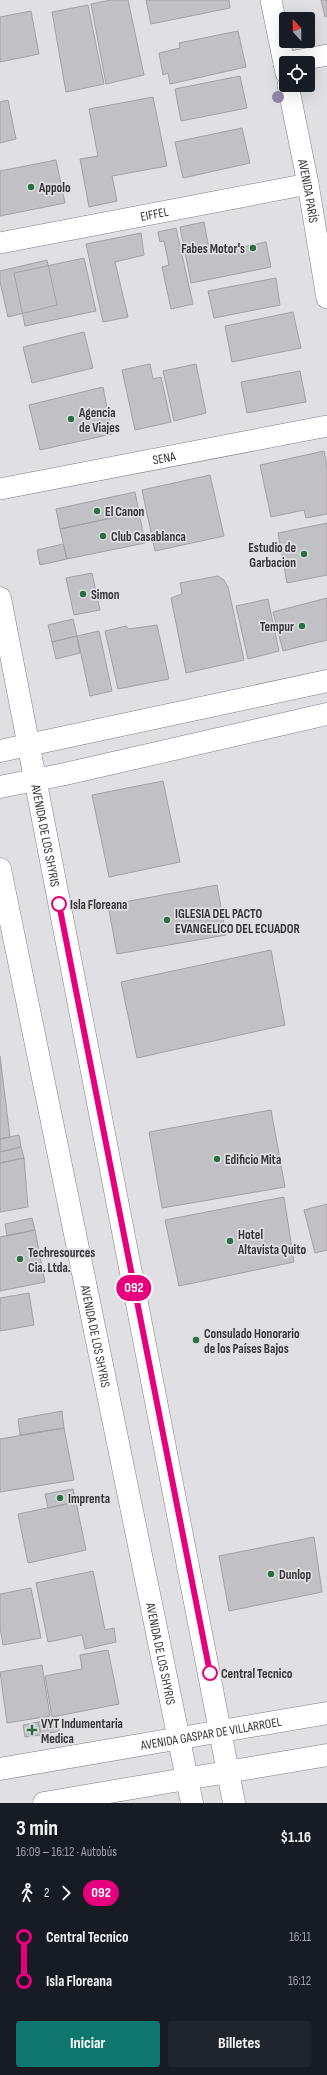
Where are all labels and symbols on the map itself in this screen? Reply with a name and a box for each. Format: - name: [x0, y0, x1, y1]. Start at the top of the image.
- north arrow: [279, 12, 315, 48]
- street label: AVENIDA PARÍS: [294, 157, 321, 225]
- place label: Appolo: [38, 180, 71, 196]
- marker: Appolo: [26, 182, 36, 192]
- street label: EIFFEL: [139, 204, 170, 225]
- place label: Fabes Motor's: [181, 241, 245, 257]
- marker: Fabes Motor's: [248, 243, 258, 253]
- place label: Agencia de Viajes: [78, 405, 120, 436]
- marker: Agencia de Viajes: [66, 414, 76, 424]
- street label: SENA: [151, 448, 177, 468]
- place label: El Canon: [105, 504, 145, 520]
- marker: El Canon: [92, 506, 102, 516]
- place label: Club Casablanca: [111, 529, 186, 545]
- marker: Club Casablanca: [98, 531, 108, 541]
- place label: Estudio de Garbacion: [248, 540, 296, 571]
- marker: Estudio de Garbacion: [299, 549, 309, 559]
- place label: Simon: [91, 587, 120, 603]
- marker: Simon: [78, 589, 88, 599]
- place label: Tempur: [260, 619, 294, 635]
- marker: Tempur: [297, 621, 307, 631]
- street label: AVENIDA DE LOS SHYRIS: [27, 782, 63, 889]
- marker: Isla Floreana: [51, 896, 67, 912]
- place label: Isla Floreana: [70, 897, 127, 913]
- place label: IGLESIA DEL PACTO EVANGELICO DEL ECUADOR: [175, 906, 301, 937]
- marker: IGLESIA DEL PACTO EVANGELICO DEL ECUADOR: [162, 915, 172, 925]
- place label: Edificio Mita: [225, 1152, 281, 1168]
- marker: Edificio Mita: [212, 1154, 222, 1164]
- place label: Hotel Altavista Quito: [237, 1227, 306, 1258]
- marker: Hotel Altavista Quito: [225, 1236, 235, 1246]
- place label: Techresources Cia. Ltda.: [28, 1245, 95, 1276]
- marker: Techresources Cia. Ltda.: [15, 1254, 25, 1264]
- line badge: 092: [111, 1275, 157, 1301]
- street label: AVENIDA DE LOS SHYRIS: [77, 1283, 113, 1389]
- place label: Consulado Honorario de los Países Bajos: [204, 1326, 300, 1357]
- marker: Consulado Honorario de los Países Bajos: [191, 1335, 201, 1345]
- place label: Imprenta: [68, 1491, 110, 1507]
- marker: Imprenta: [55, 1493, 65, 1503]
- place label: Dunlop: [279, 1567, 312, 1583]
- marker: Dunlop: [266, 1569, 276, 1579]
- street label: AVENIDA DE LOS SHYRIS: [142, 1600, 179, 1707]
- marker: Central Tecnico: [202, 1665, 218, 1681]
- place label: Central Tecnico: [221, 1666, 293, 1682]
- street label: AVENIDA GASPAR DE VILLARROEL: [139, 1714, 283, 1754]
- place label: VYT Indumentaria Medica: [41, 1716, 123, 1747]
- marker: VYT Indumentaria Medica: [26, 1724, 38, 1736]

